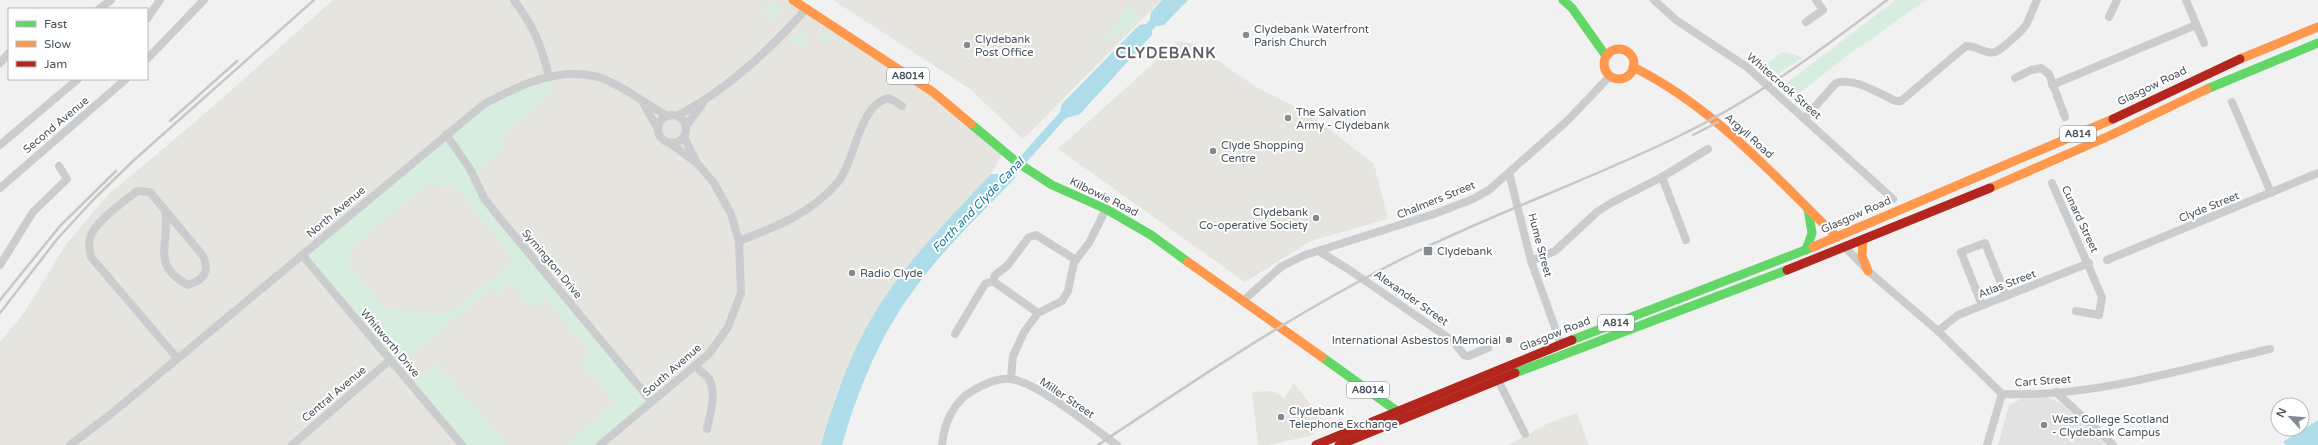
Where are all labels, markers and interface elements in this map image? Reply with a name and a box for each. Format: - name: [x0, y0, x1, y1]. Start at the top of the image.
- legend: [8, 8, 148, 80]
- text: Fast: [44, 17, 68, 31]
- place label: Clydebank Waterfront Parish Church: [1254, 23, 1369, 49]
- marker: Clydebank Waterfront Parish Church: [1241, 30, 1251, 40]
- place label: Clydebank Post Office: [975, 33, 1034, 59]
- text: Slow: [44, 37, 71, 51]
- marker: Clydebank Post Office: [962, 40, 972, 50]
- district label: CLYDEBANK: [1116, 44, 1216, 62]
- street label: Whitecrook Street: [1744, 50, 1824, 122]
- text: Jam: [44, 57, 67, 71]
- street label: Glasgow Road: [2115, 64, 2189, 108]
- road number: A8014: [887, 68, 929, 84]
- street label: Second Avenue: [21, 94, 91, 156]
- place label: The Salvation Army - Clydebank: [1296, 106, 1390, 132]
- street label: Argyll Road: [1722, 111, 1776, 161]
- marker: The Salvation Army - Clydebank: [1283, 113, 1293, 123]
- road number: A814: [2060, 126, 2096, 142]
- place label: Clyde Shopping Centre: [1221, 139, 1304, 165]
- marker: Clyde Shopping Centre: [1208, 146, 1218, 156]
- water label: Forth and Clyde Canal: [929, 153, 1028, 255]
- street label: Kilbowie Road: [1068, 175, 1140, 219]
- street label: Chalmers Street: [1395, 178, 1477, 222]
- street label: Cunard Street: [2059, 183, 2101, 255]
- street label: North Avenue: [304, 184, 368, 240]
- street label: Clyde Street: [2177, 189, 2241, 225]
- street label: Glasgow Road: [1819, 194, 1893, 236]
- place label: Clydebank Co-operative Society: [1199, 206, 1308, 232]
- street label: Hume Street: [1525, 212, 1555, 278]
- marker: Clydebank Co-operative Society: [1311, 213, 1321, 223]
- street label: Symington Drive: [519, 227, 585, 301]
- marker: Clydebank: [1422, 245, 1434, 257]
- place label: Clydebank: [1437, 245, 1492, 258]
- place label: Radio Clyde: [860, 267, 923, 280]
- street label: Atlas Street: [1976, 267, 2038, 301]
- marker: Radio Clyde: [847, 268, 857, 278]
- street label: Alexander Street: [1371, 268, 1451, 328]
- street label: Whitworth Drive: [358, 306, 422, 380]
- street label: Glasgow Road: [1518, 314, 1592, 354]
- road number: A814: [1598, 315, 1634, 331]
- place label: International Asbestos Memorial: [1332, 334, 1501, 347]
- marker: International Asbestos Memorial: [1504, 335, 1514, 345]
- street label: South Avenue: [640, 341, 704, 399]
- street label: Central Avenue: [299, 363, 369, 425]
- street label: Cart Street: [2014, 373, 2072, 389]
- street label: Miller Street: [1037, 375, 1097, 421]
- road number: A8014: [1347, 382, 1389, 398]
- north arrow: [2270, 397, 2310, 437]
- place label: Clydebank Telephone Exchange: [1289, 405, 1398, 431]
- text: N: [2274, 406, 2289, 420]
- marker: Clydebank Telephone Exchange: [1276, 412, 1286, 422]
- place label: West College Scotland - Clydebank Campus: [2052, 413, 2169, 439]
- marker: West College Scotland - Clydebank Campus: [2039, 420, 2049, 430]

